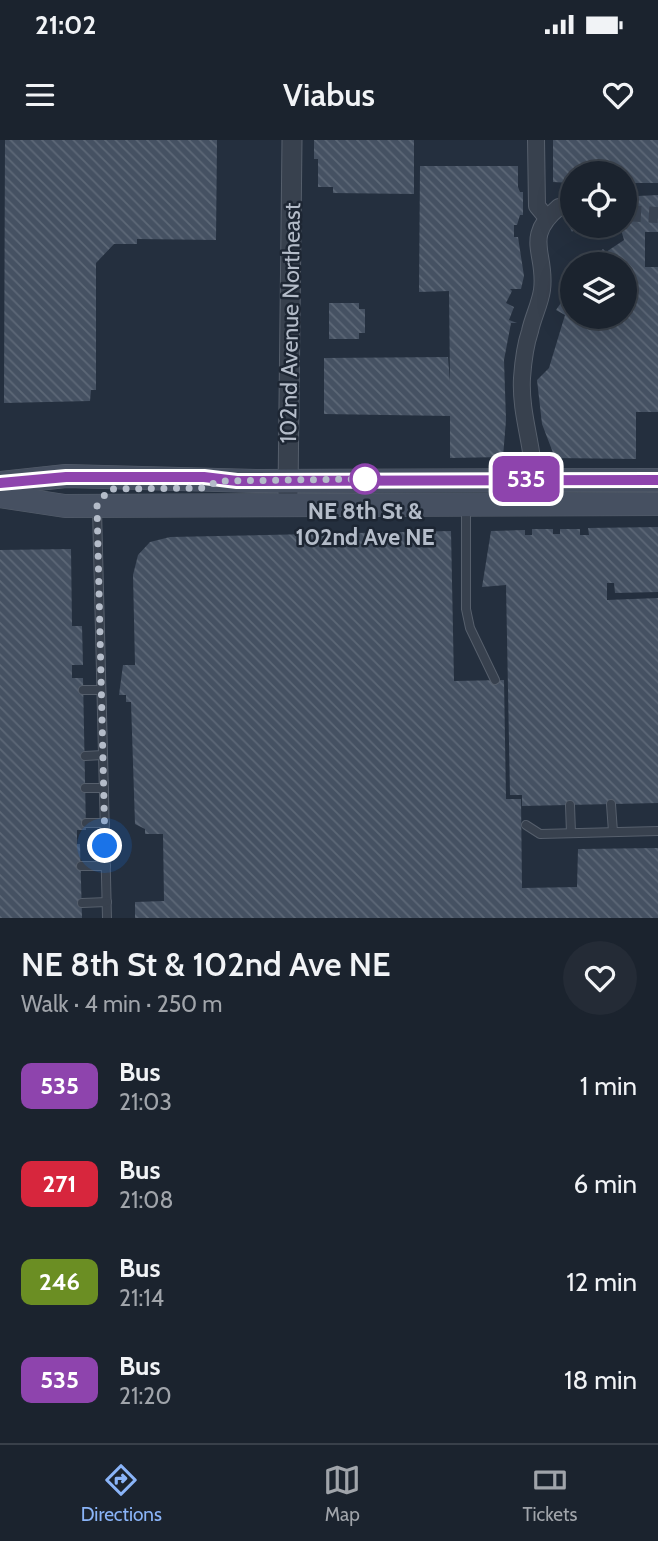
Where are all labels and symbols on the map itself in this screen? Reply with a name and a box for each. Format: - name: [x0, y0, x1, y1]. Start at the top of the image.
- street label: 102nd Avenue Northeast: [274, 202, 306, 444]
- line badge: 535: [486, 456, 566, 502]
- marker: NE 8th St & 102nd Ave NE: [350, 464, 380, 494]
- place label: NE 8th St & 102nd Ave NE: [295, 497, 435, 551]
- your location: [87, 828, 122, 863]

